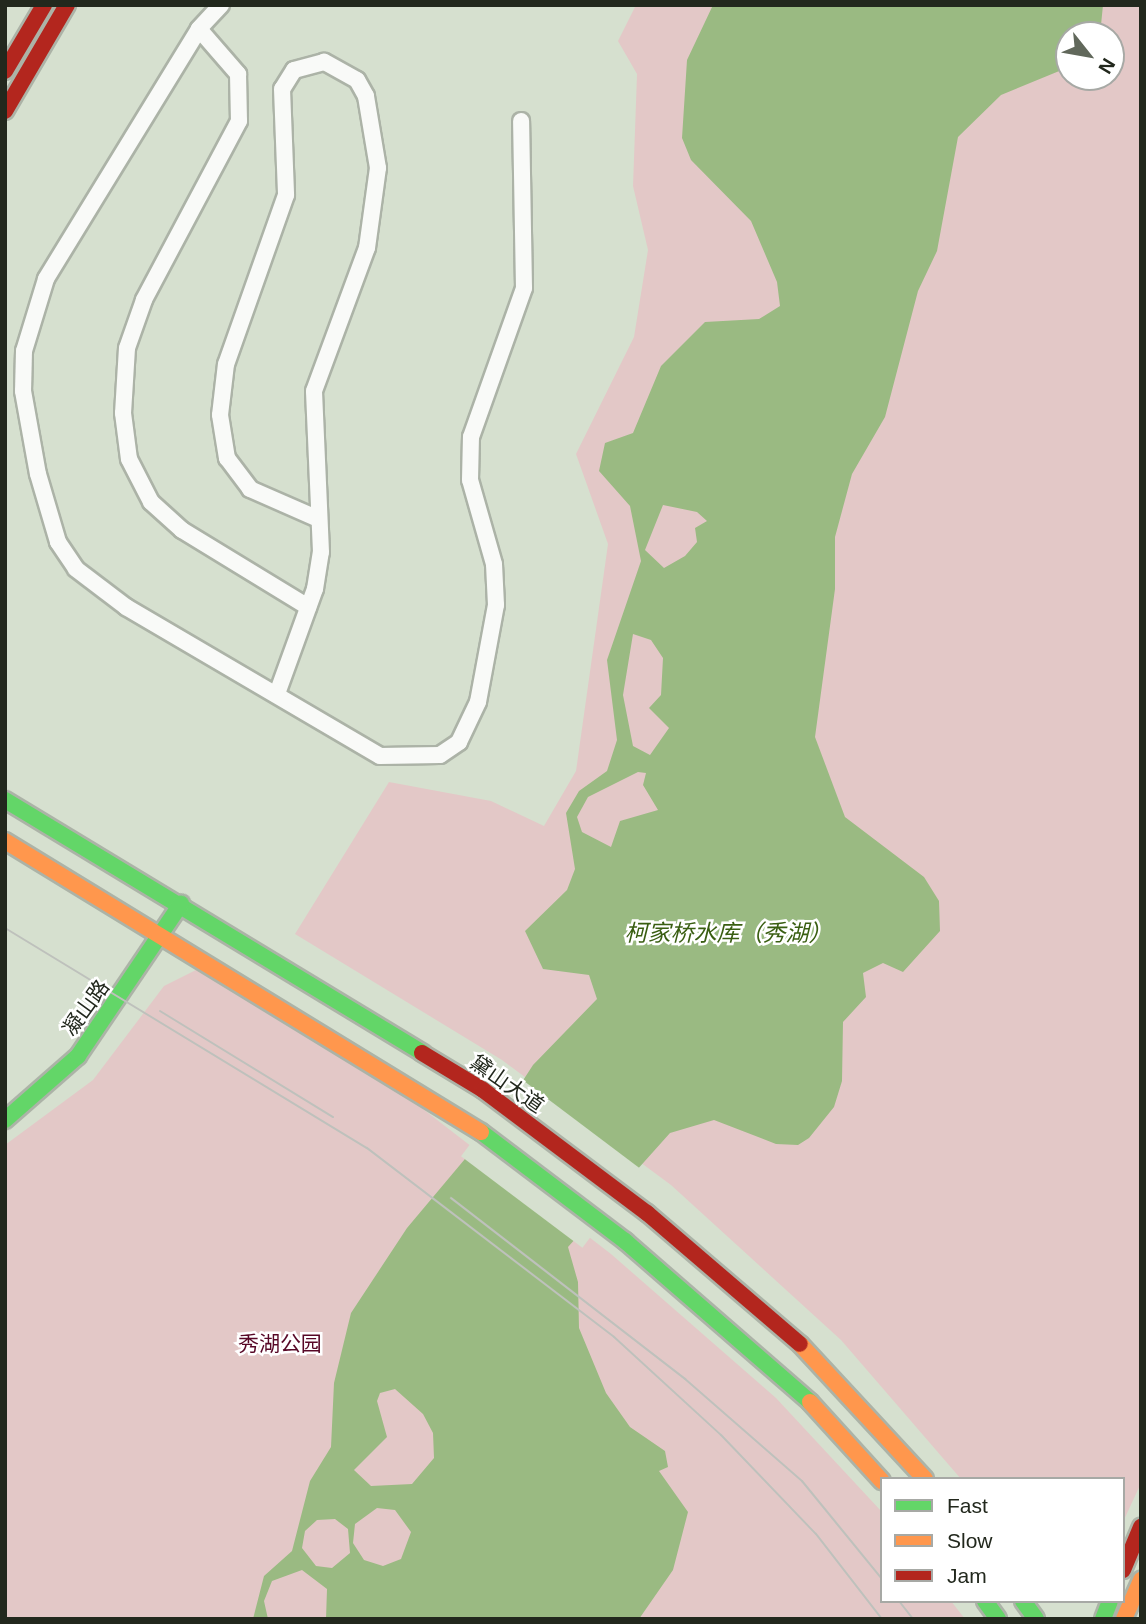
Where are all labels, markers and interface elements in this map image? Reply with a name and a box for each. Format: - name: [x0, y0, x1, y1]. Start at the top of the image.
- north arrow: [1055, 21, 1125, 91]
- text: N: [1094, 55, 1119, 77]
- water label: 柯家桥水库（秀湖）: [625, 919, 831, 947]
- street label: 凝山路: [57, 975, 115, 1041]
- street label: 黛山大道: [465, 1050, 549, 1118]
- park label: 秀湖公园: [238, 1331, 322, 1357]
- legend: [880, 1477, 1125, 1603]
- text: Fast: [947, 1494, 988, 1517]
- text: Slow: [947, 1529, 993, 1552]
- text: Jam: [947, 1564, 987, 1587]

